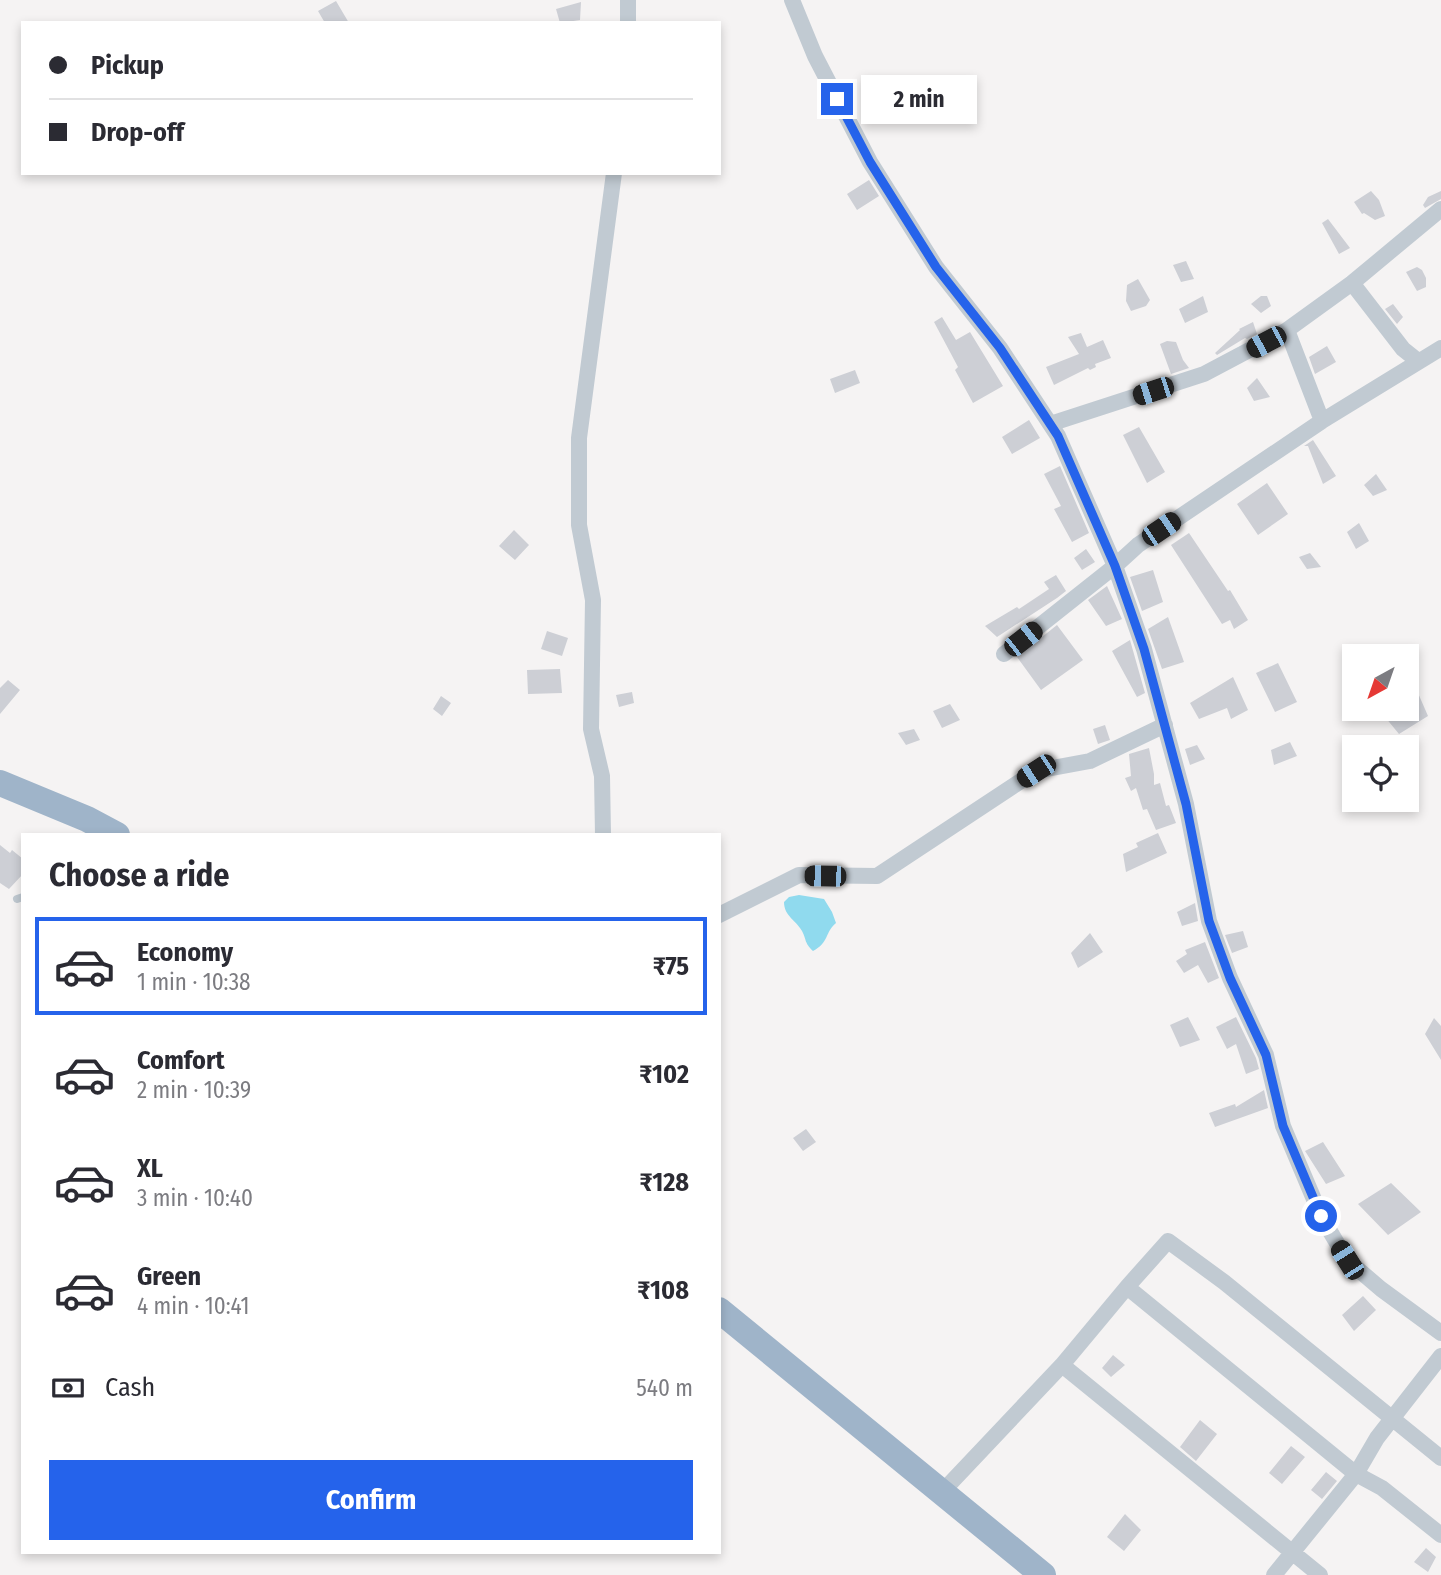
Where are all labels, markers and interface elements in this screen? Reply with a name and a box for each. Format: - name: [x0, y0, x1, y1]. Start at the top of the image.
- text: Pickup: [91, 50, 164, 81]
- callout: 2 min: [862, 74, 977, 124]
- route end: [821, 83, 853, 115]
- text: 2 min: [894, 85, 945, 113]
- text: Drop-off: [91, 117, 184, 148]
- car: [1243, 323, 1290, 361]
- car: [1130, 375, 1177, 407]
- car: [1138, 509, 1185, 549]
- car: [1000, 618, 1047, 660]
- north arrow: [1342, 644, 1419, 721]
- map controls: [1342, 644, 1419, 812]
- button: locate: [1342, 735, 1419, 812]
- car: [1013, 751, 1060, 791]
- text: Choose a ride: [49, 856, 230, 894]
- car: [804, 865, 847, 887]
- icon: car: [53, 935, 116, 998]
- text: Economy: [137, 937, 233, 968]
- text: ₹75: [653, 951, 689, 982]
- text: 1 min · 10:38: [137, 968, 251, 996]
- icon: car: [53, 1043, 116, 1106]
- text: Comfort: [137, 1045, 225, 1076]
- text: ₹102: [639, 1059, 689, 1090]
- text: 2 min · 10:39: [137, 1076, 251, 1104]
- icon: car: [53, 1151, 116, 1214]
- text: XL: [137, 1153, 163, 1184]
- text: ₹128: [640, 1167, 689, 1198]
- text: 3 min · 10:40: [137, 1184, 253, 1212]
- route start: [1305, 1200, 1337, 1232]
- car: [1327, 1237, 1368, 1283]
- icon: car: [53, 1259, 116, 1322]
- text: Green: [137, 1261, 201, 1292]
- text: ₹108: [637, 1275, 689, 1306]
- text: 4 min · 10:41: [137, 1292, 249, 1320]
- icon: cash: [49, 1369, 87, 1407]
- text: Cash: [105, 1372, 155, 1403]
- text: 540 m: [636, 1374, 693, 1402]
- button: Confirm: [49, 1460, 693, 1540]

